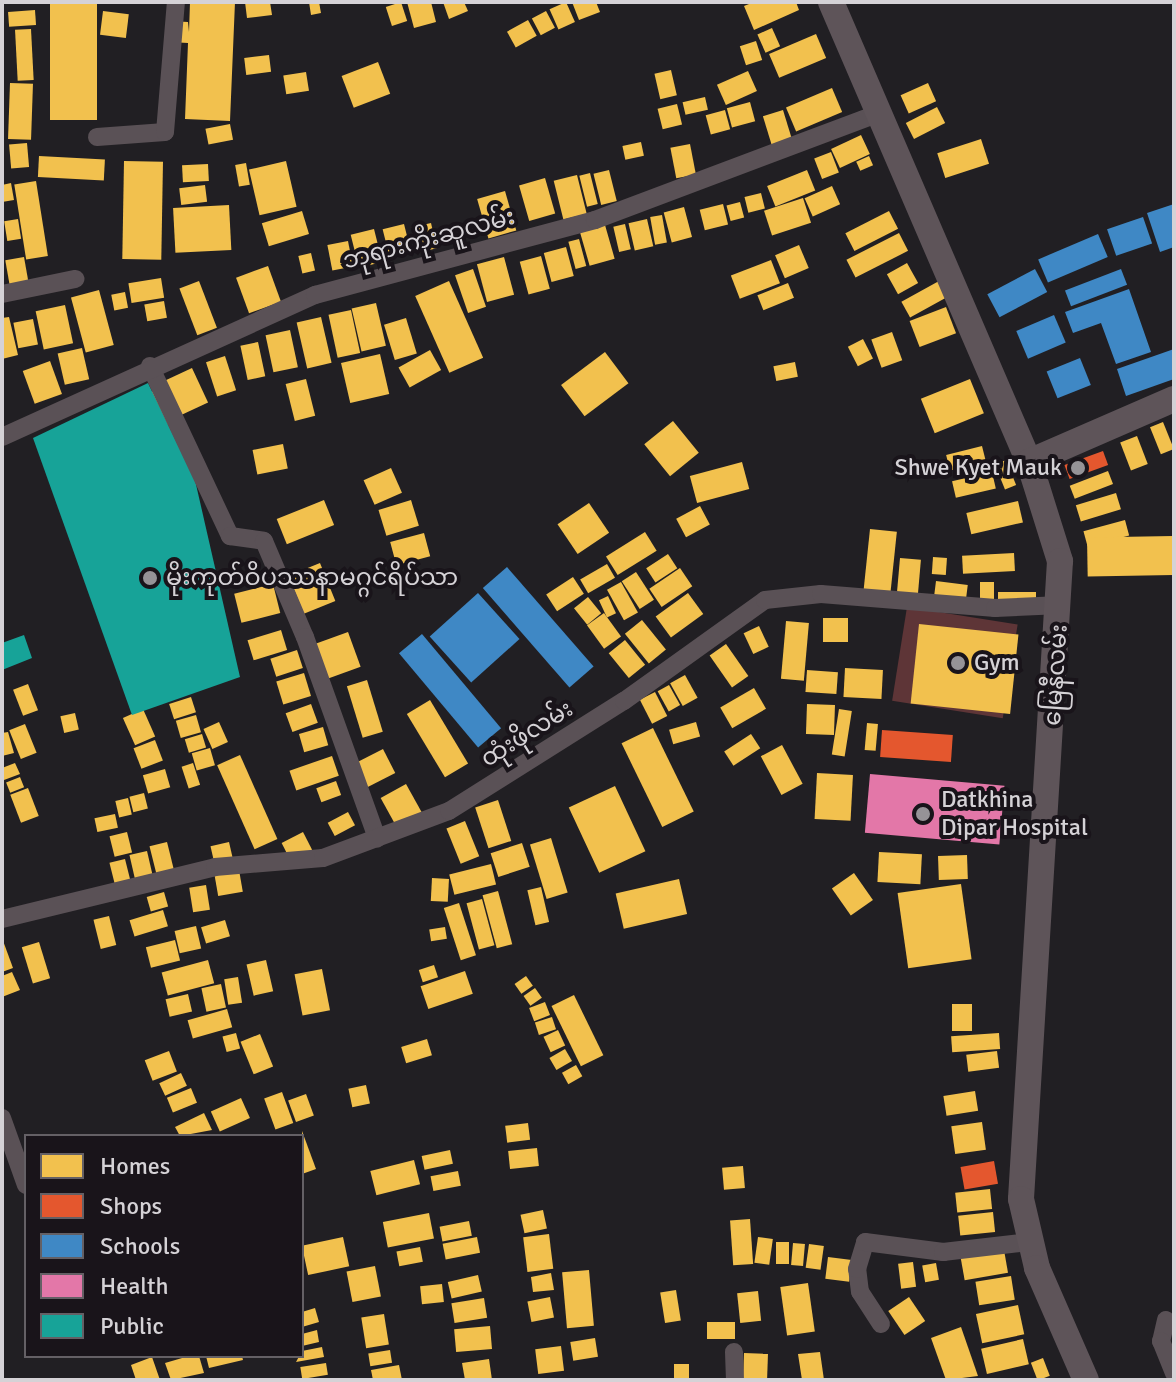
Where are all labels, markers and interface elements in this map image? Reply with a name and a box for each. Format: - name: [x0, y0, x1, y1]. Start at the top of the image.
- street label: ဘုရားကိုးဆူလမ်း: [340, 202, 518, 276]
- place label: Shwe Kyet Mauk: [894, 454, 1062, 482]
- marker: Shwe Kyet Mauk: [1069, 459, 1087, 477]
- place label: မိုးကုတ်ဝိပဿနာမဂ္ဂင်ရိပ်သာ: [166, 564, 458, 592]
- marker: မိုးကုတ်ဝိပဿနာမဂ္ဂင်ရိပ်သာ: [141, 569, 159, 587]
- street label: မြေနီလမ်း: [1038, 623, 1074, 727]
- place label: Gym: [974, 649, 1020, 677]
- marker: Gym: [949, 654, 967, 672]
- street label: ထုံးဖိုလမ်း: [476, 694, 578, 774]
- place label: Datkhina Dipar Hospital: [941, 786, 1088, 842]
- marker: Datkhina Dipar Hospital: [912, 803, 934, 825]
- legend: [24, 1134, 304, 1358]
- text: Homes: [100, 1151, 170, 1181]
- text: Shops: [100, 1191, 162, 1221]
- text: Schools: [100, 1231, 180, 1261]
- text: Health: [100, 1271, 169, 1301]
- text: Public: [100, 1311, 164, 1341]

